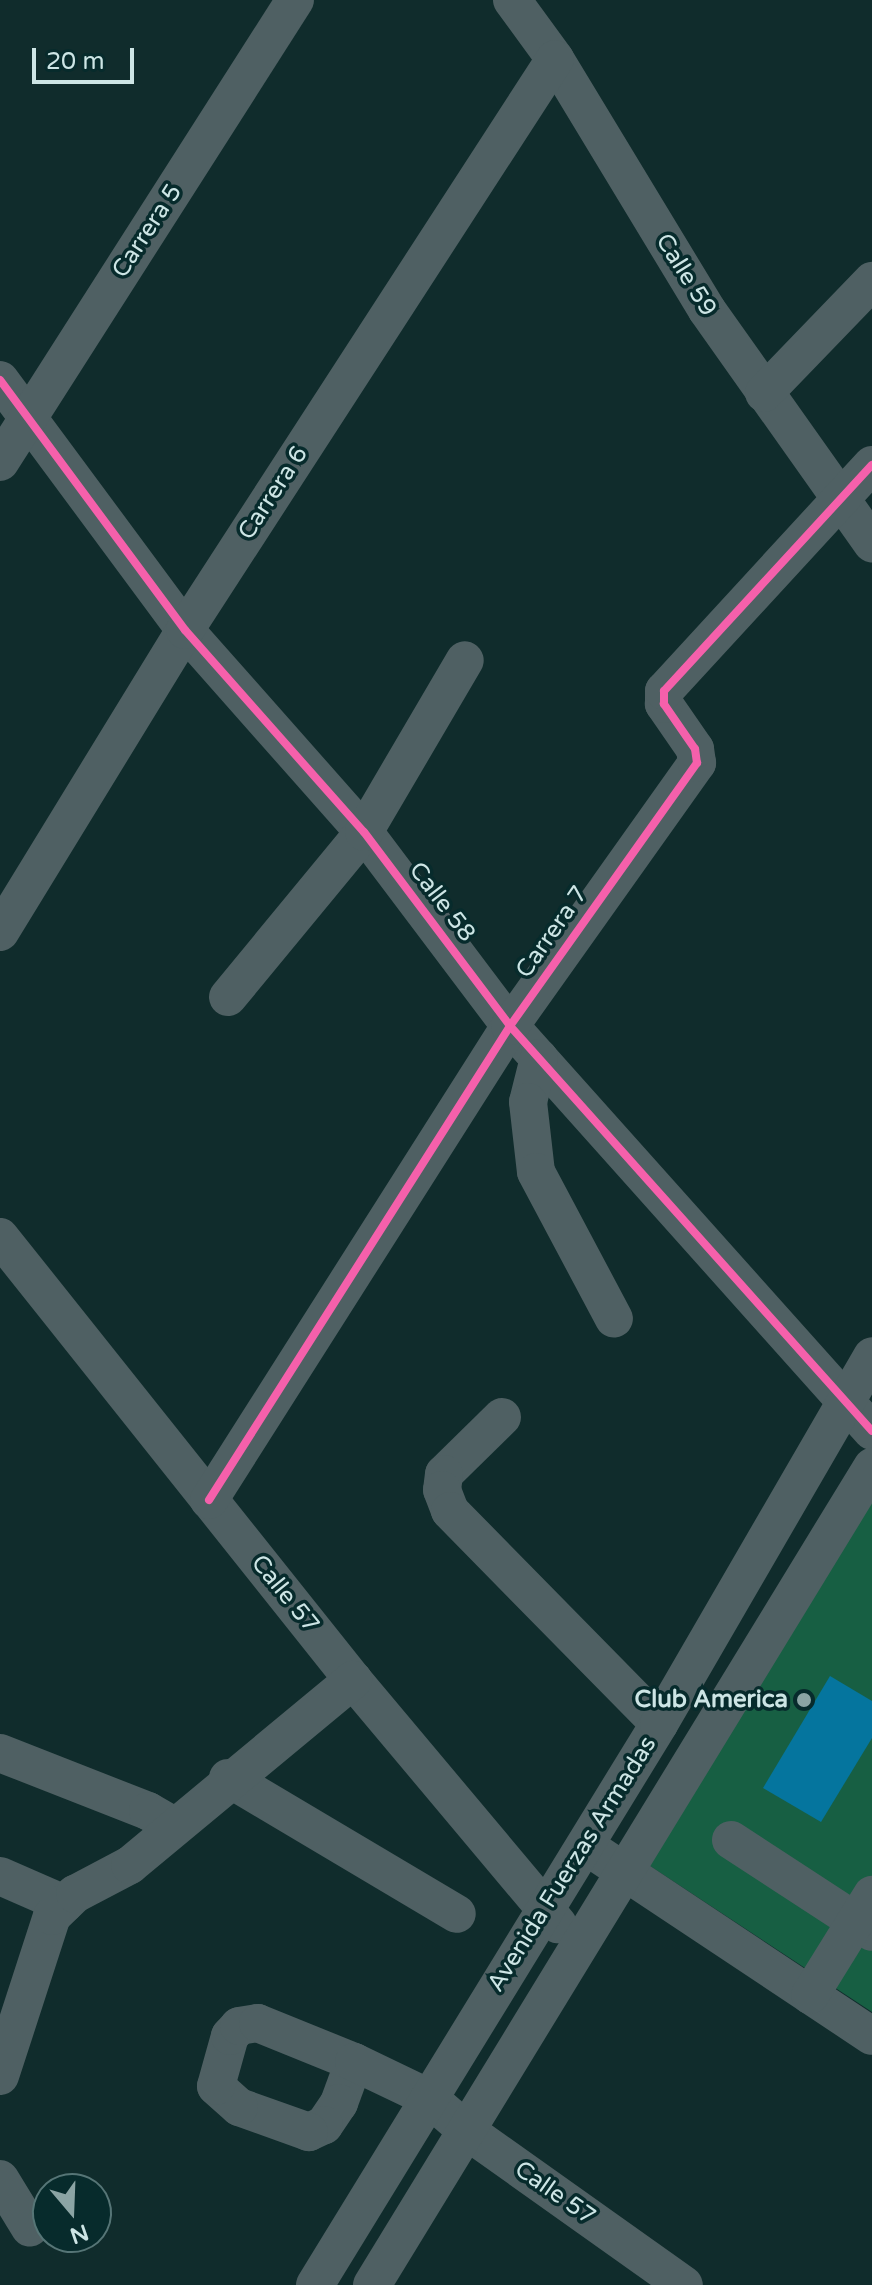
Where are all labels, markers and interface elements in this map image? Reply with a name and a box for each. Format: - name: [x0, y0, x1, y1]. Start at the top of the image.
- scale bar: [36, 32, 138, 82]
- text: 20 m: [46, 47, 104, 76]
- street label: Carrera 5: [106, 179, 188, 283]
- street label: Calle 59: [649, 228, 723, 322]
- street label: Carrera 6: [232, 441, 314, 545]
- street label: Calle 58: [403, 857, 481, 947]
- street label: Carrera 7: [510, 880, 594, 984]
- street label: Calle 57: [245, 1549, 325, 1639]
- place label: Club America: [635, 1686, 788, 1714]
- marker: Club America: [795, 1691, 813, 1709]
- street label: Avenida Fuerzas Armadas: [481, 1731, 663, 1997]
- street label: Calle 57: [509, 2155, 601, 2231]
- north arrow: [32, 2173, 112, 2253]
- text: N: [67, 2219, 92, 2249]

